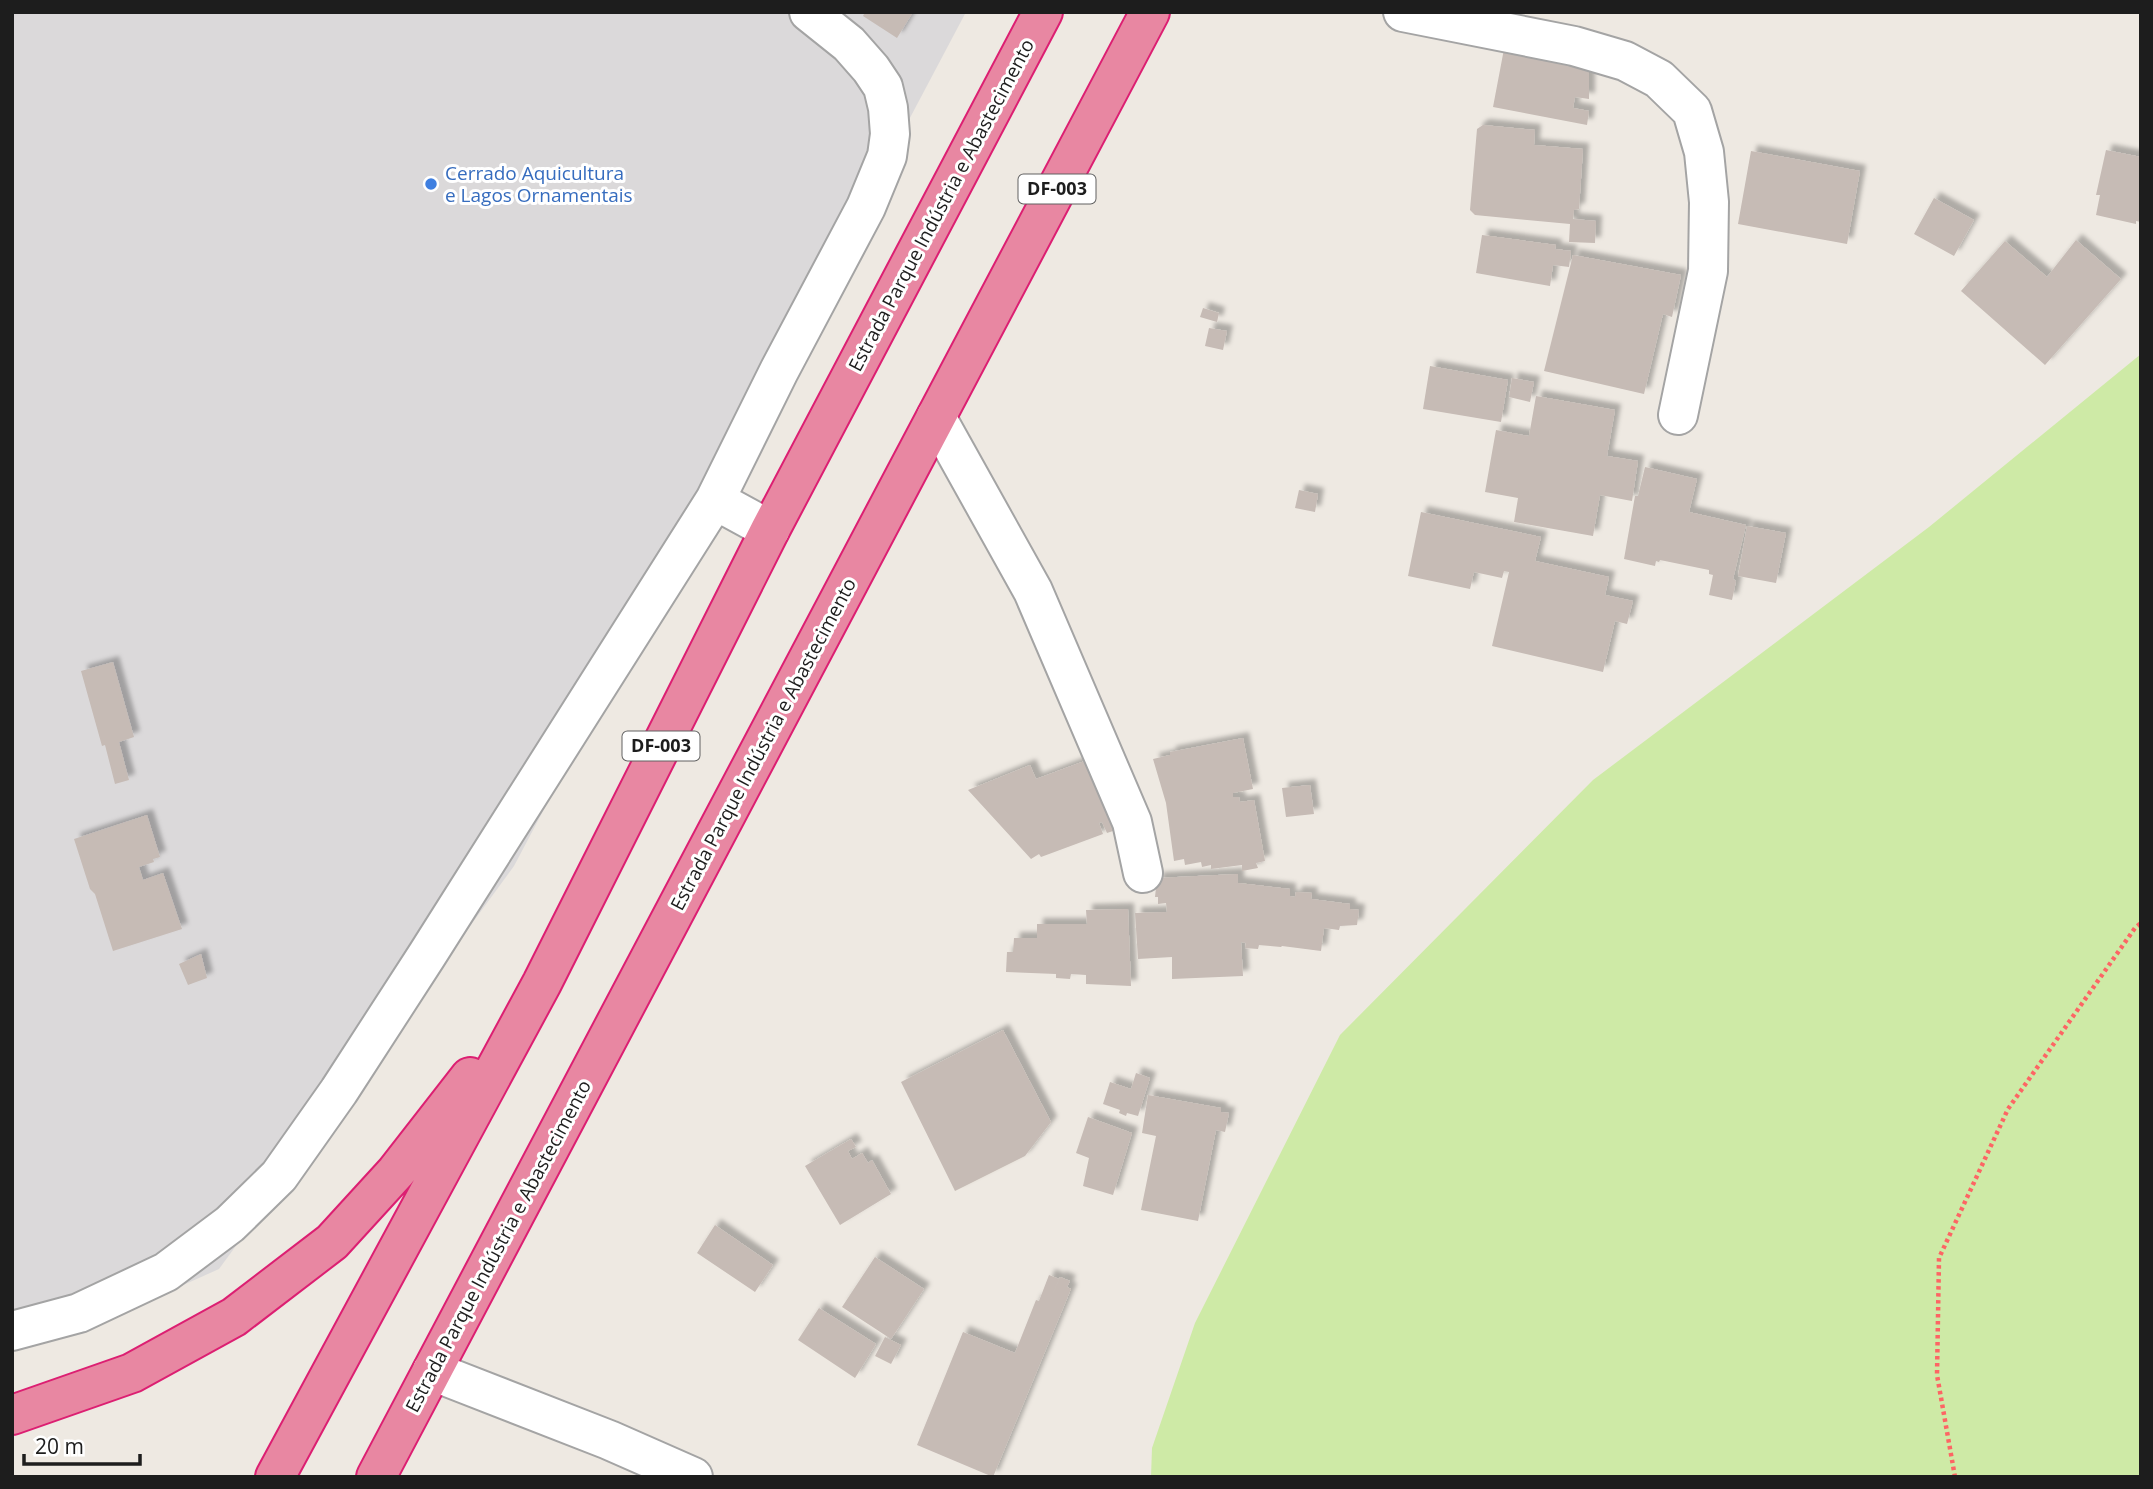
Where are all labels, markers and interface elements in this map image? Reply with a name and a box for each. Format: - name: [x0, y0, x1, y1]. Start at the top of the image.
- street label: Estrada Parque Indústria e Abastecimento: [842, 34, 1040, 376]
- place label: Cerrado Aquicultura e Lagos Ornamentais: [445, 160, 633, 208]
- road number: DF-003: [1018, 174, 1096, 204]
- marker: Cerrado Aquicultura e Lagos Ornamentais: [423, 176, 439, 192]
- street label: Estrada Parque Indústria e Abastecimento: [664, 573, 862, 915]
- road number: DF-003: [622, 732, 700, 760]
- street label: Estrada Parque Indústria e Abastecimento: [399, 1075, 597, 1417]
- scale bar: [24, 1422, 140, 1466]
- text: 20 m: [35, 1432, 84, 1460]

